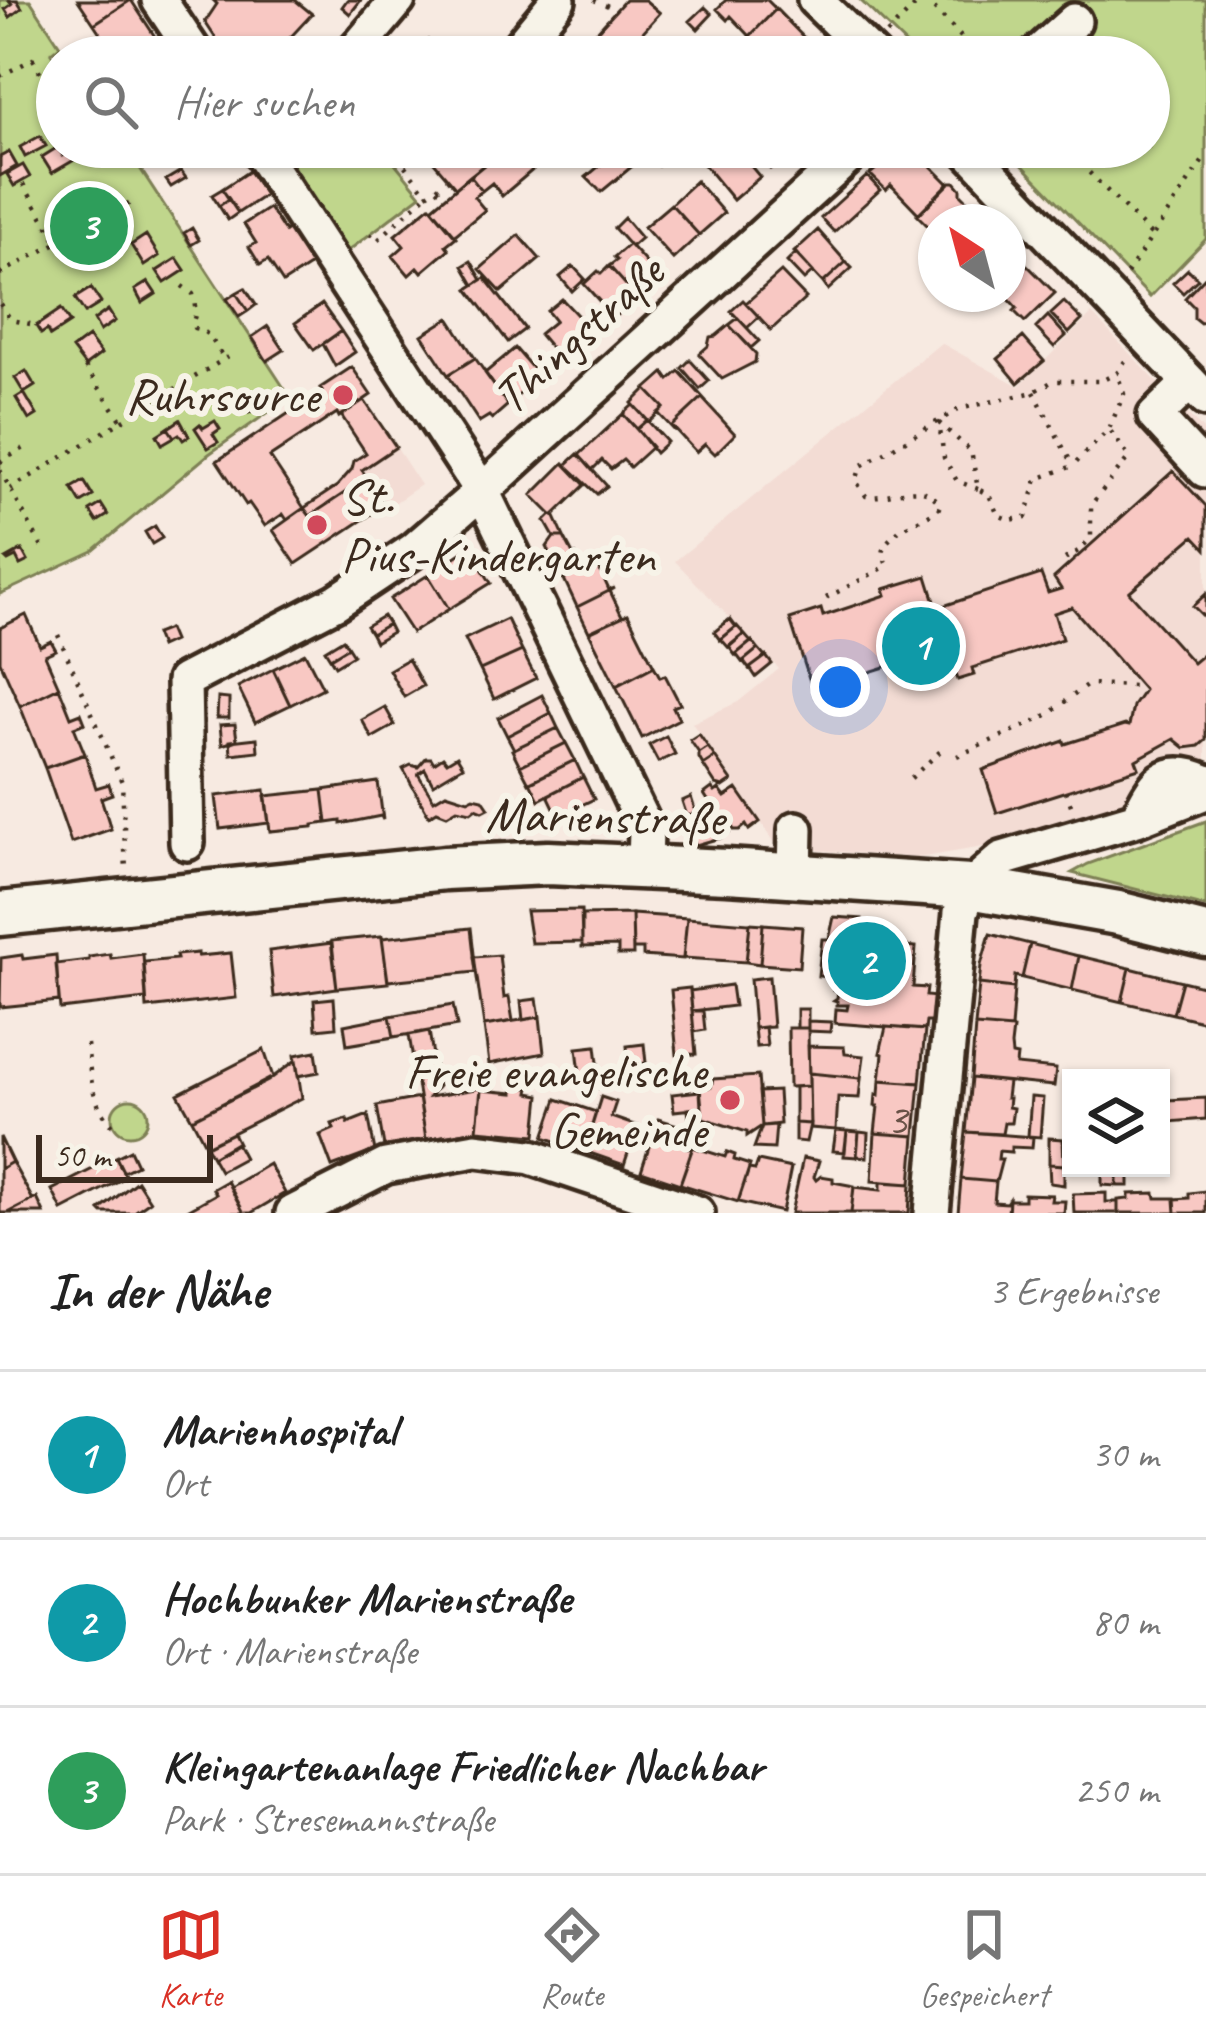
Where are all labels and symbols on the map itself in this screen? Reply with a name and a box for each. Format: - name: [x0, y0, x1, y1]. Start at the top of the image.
- pin: 3: [50, 181, 128, 271]
- north arrow: [918, 204, 1026, 312]
- street label: Thingstraße: [479, 238, 679, 428]
- place label: Ruhrsource: [125, 363, 322, 427]
- marker: Ruhrsource: [330, 382, 356, 408]
- place label: St. Pius-Kindergarten: [341, 464, 657, 587]
- marker: St. Pius-Kindergarten: [304, 512, 330, 538]
- pin: 1: [882, 601, 960, 691]
- your location: [810, 657, 870, 717]
- street label: Marienstraße: [485, 782, 728, 850]
- pin: 2: [828, 916, 906, 1006]
- place label: Freie evangelische Gemeinde: [405, 1039, 709, 1162]
- marker: Freie evangelische Gemeinde: [717, 1087, 743, 1113]
- house number: 3: [887, 1091, 910, 1148]
- scale bar: [36, 1129, 213, 1182]

